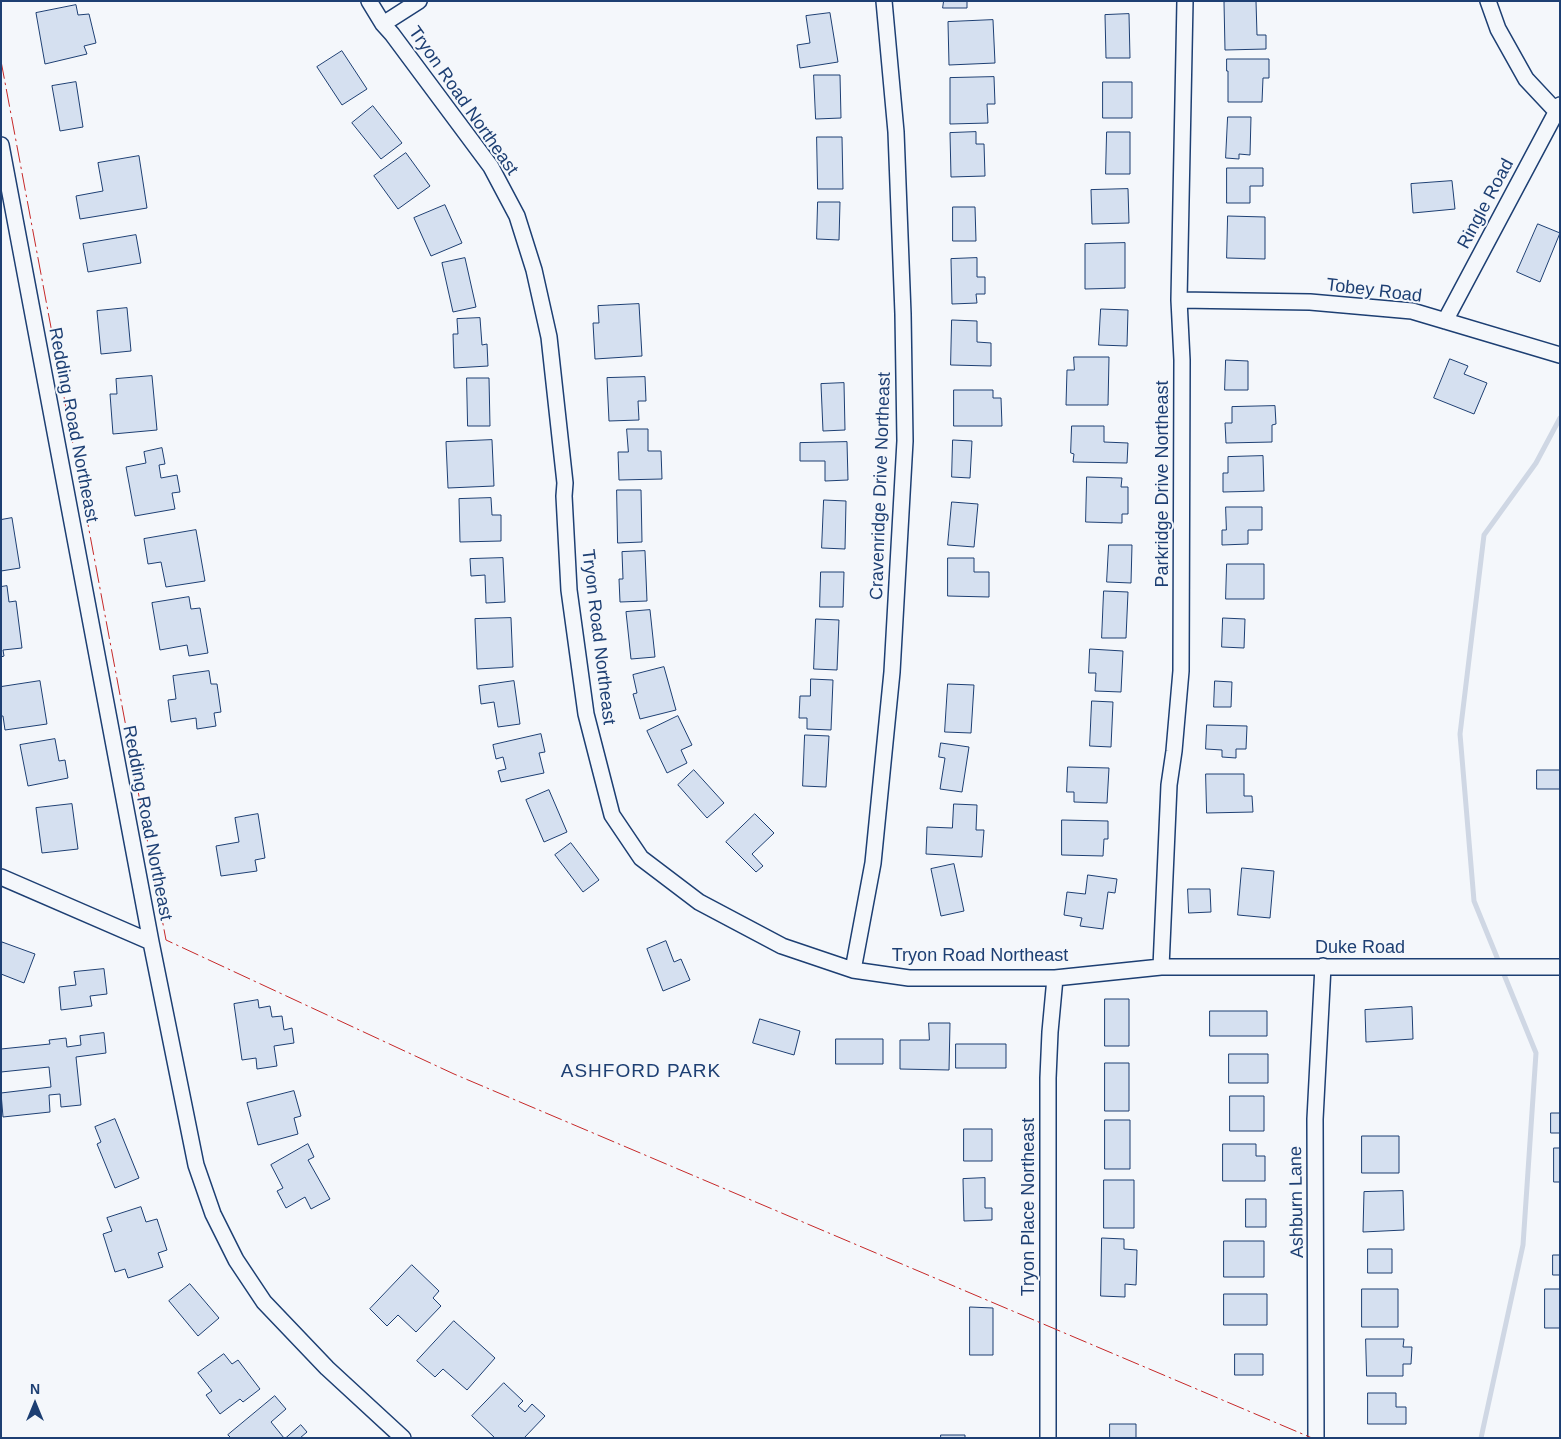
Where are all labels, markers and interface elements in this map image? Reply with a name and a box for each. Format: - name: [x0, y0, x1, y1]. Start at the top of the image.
- street label: Tryon Road Northeast: [404, 23, 522, 179]
- street label: Ringle Road: [1453, 155, 1519, 253]
- street label: Tobey Road: [1325, 274, 1423, 308]
- street label: Redding Road Northeast: [43, 326, 103, 524]
- street label: Cravenridge Drive Northeast: [866, 372, 896, 600]
- street label: Parkridge Drive Northeast: [1152, 380, 1174, 588]
- street label: Tryon Road Northeast: [577, 548, 619, 726]
- street label: Redding Road Northeast: [117, 724, 177, 922]
- street label: Duke Road: [1315, 937, 1405, 959]
- street label: Tryon Road Northeast: [892, 945, 1068, 967]
- district label: ASHFORD PARK: [559, 1061, 723, 1083]
- street label: Tryon Place Northeast: [1018, 1118, 1040, 1296]
- street label: Ashburn Lane: [1285, 1146, 1309, 1258]
- north arrow: [10, 1379, 60, 1429]
- text: N: [30, 1381, 40, 1397]

